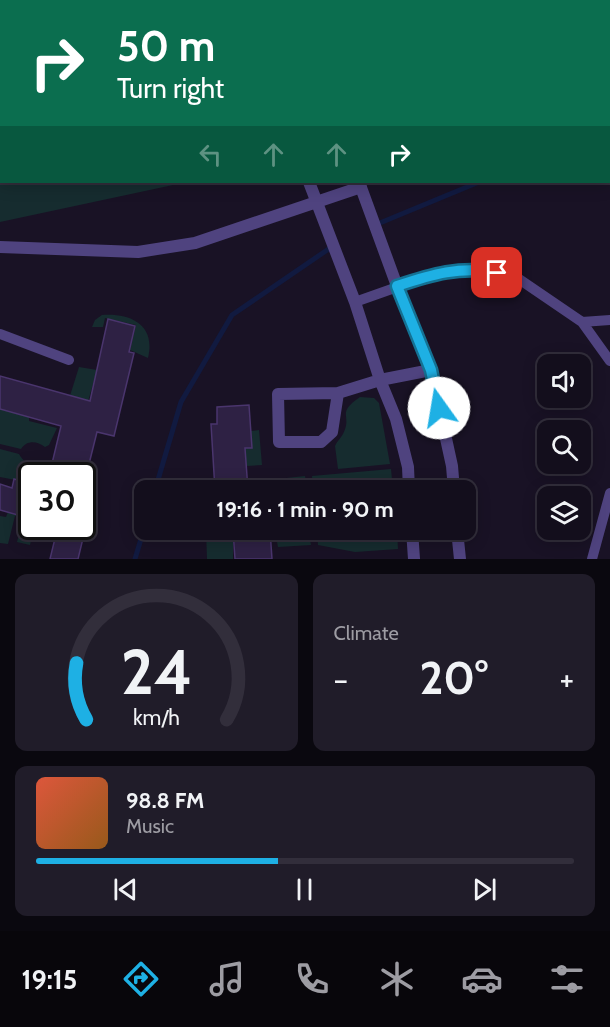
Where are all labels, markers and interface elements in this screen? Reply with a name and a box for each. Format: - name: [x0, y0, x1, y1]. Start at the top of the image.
- text: 50 m: [117, 20, 215, 72]
- icon: right: [18, 24, 96, 102]
- text: Turn right: [117, 72, 224, 105]
- icon: left: [194, 138, 227, 171]
- icon: ahead: [257, 138, 290, 171]
- icon: ahead: [320, 138, 353, 171]
- icon: right: [383, 138, 416, 171]
- pin: [471, 247, 522, 298]
- icon: arrive: [480, 256, 513, 289]
- map controls: [537, 354, 591, 540]
- button: sound: [537, 354, 591, 408]
- position arrow: [407, 376, 471, 440]
- button: search: [537, 420, 591, 474]
- speed limit sign: 30: [18, 462, 96, 540]
- button: layers: [537, 486, 591, 540]
- text: 19:16 · 1 min · 90 m: [216, 496, 394, 523]
- text: Climate: [334, 621, 399, 645]
- text: 24: [120, 634, 192, 710]
- text: 20°: [419, 651, 488, 705]
- text: −: [334, 659, 348, 699]
- text: +: [559, 659, 574, 699]
- text: km/h: [133, 704, 180, 730]
- text: 98.8 FM: [126, 787, 204, 814]
- text: Music: [126, 814, 174, 838]
- icon: previous: [109, 873, 142, 906]
- icon: pause: [288, 873, 321, 906]
- icon: next: [468, 873, 501, 906]
- icon: directions: [120, 958, 162, 1000]
- icon: music: [206, 958, 248, 1000]
- icon: phone: [291, 958, 333, 1000]
- icon: climate: [376, 958, 418, 1000]
- icon: car: [461, 958, 503, 1000]
- icon: filters: [546, 958, 588, 1000]
- text: 19:15: [22, 963, 77, 996]

